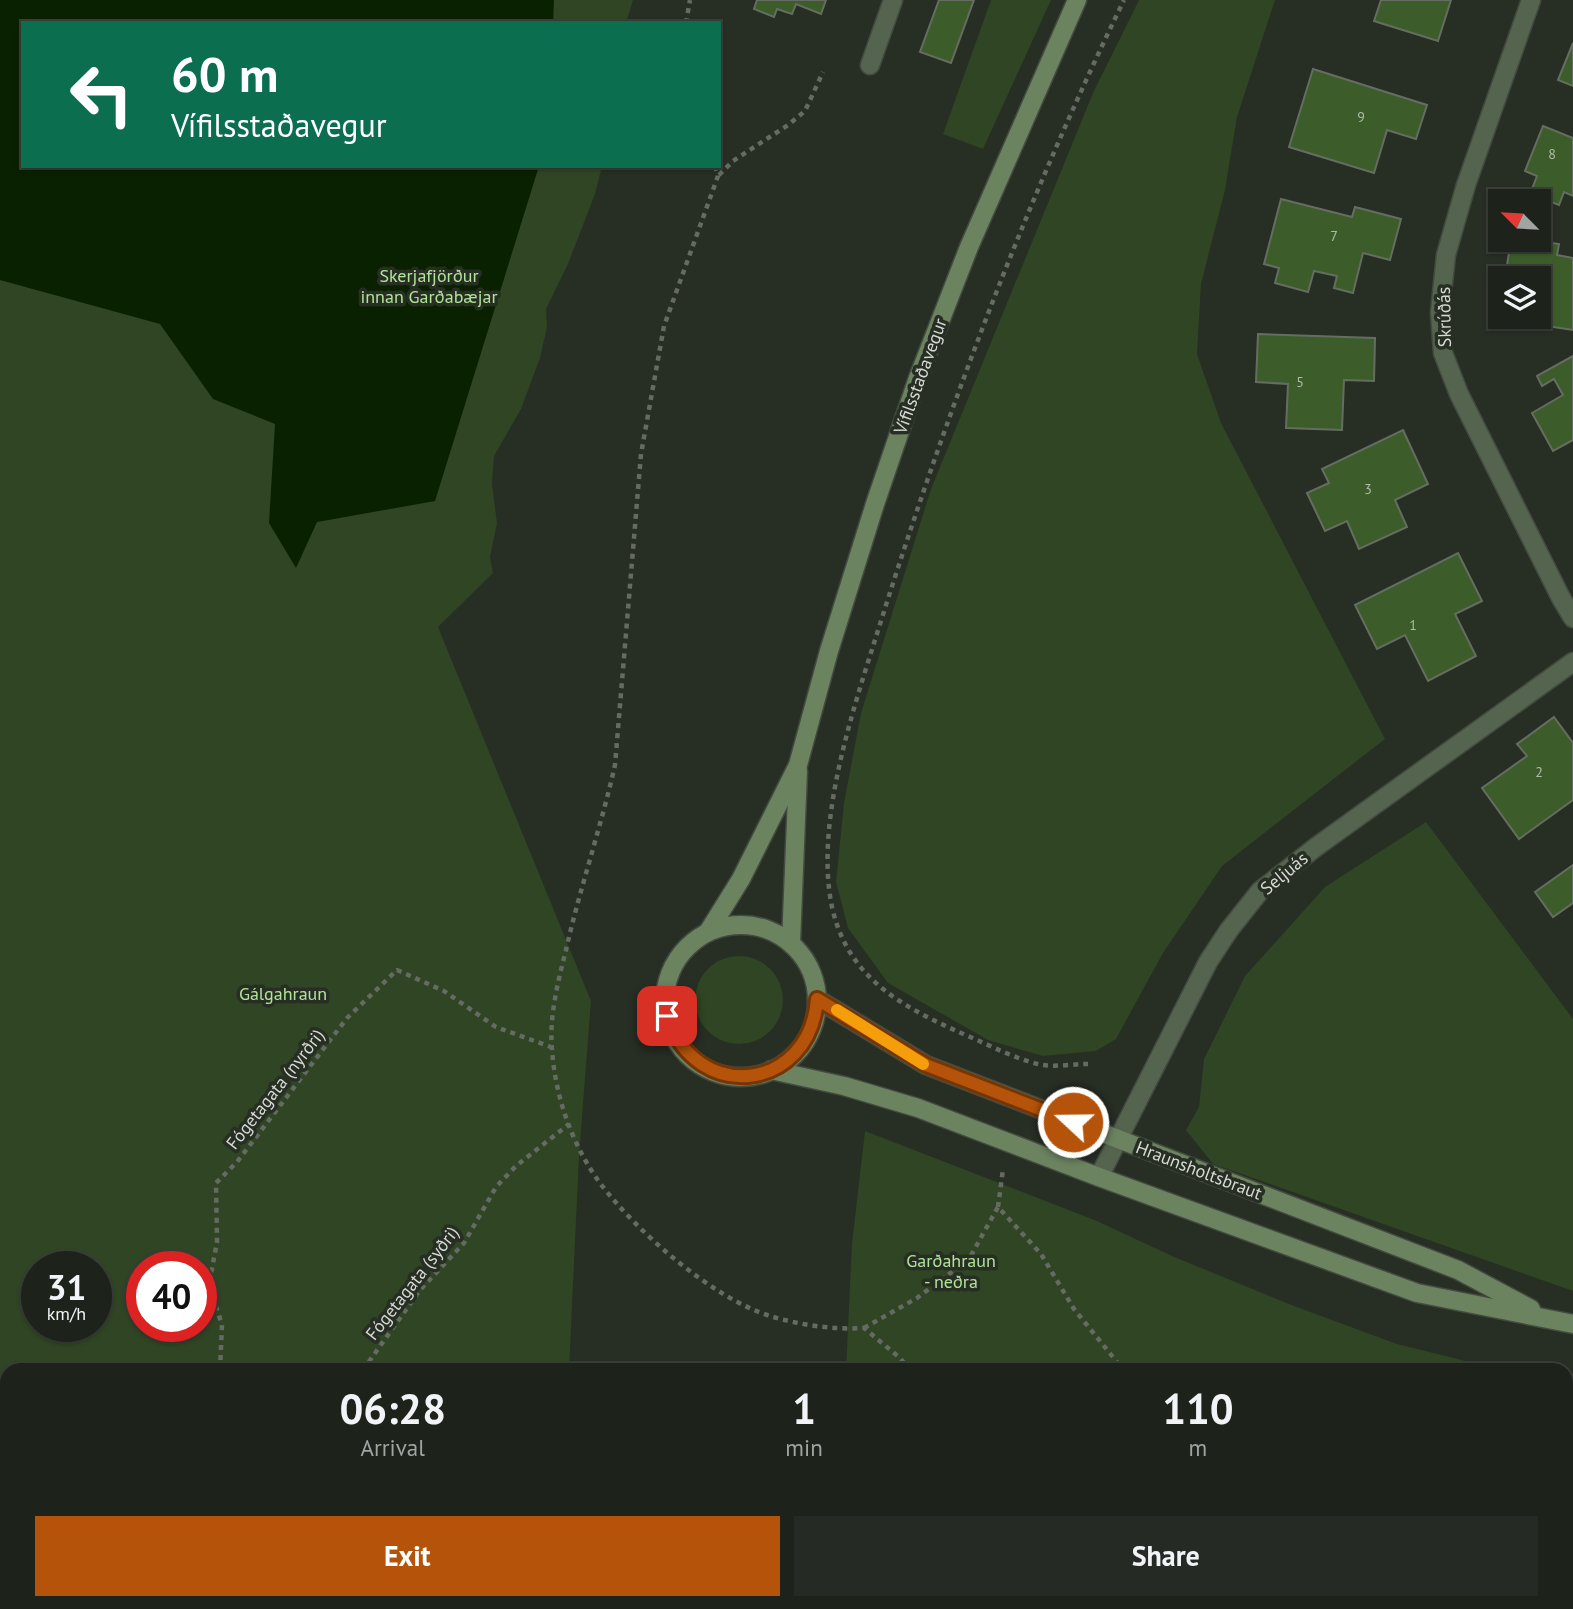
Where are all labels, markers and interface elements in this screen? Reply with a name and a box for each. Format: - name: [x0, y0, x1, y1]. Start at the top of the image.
- text: 60 m: [171, 42, 278, 106]
- icon: left: [56, 49, 147, 140]
- text: Vífilsstaðavegur: [171, 104, 387, 146]
- house number: 9: [1357, 108, 1365, 126]
- house number: 8: [1548, 145, 1556, 163]
- north arrow: [1488, 189, 1550, 252]
- map controls: [1488, 189, 1551, 329]
- house number: 7: [1330, 227, 1338, 245]
- park label: Skerjafjörður innan Garðabæjar: [360, 264, 498, 308]
- button: layers: [1488, 266, 1551, 329]
- street label: Skrúðás: [1432, 286, 1456, 348]
- street label: Vífilsstaðavegur: [888, 315, 952, 438]
- house number: 5: [1296, 373, 1304, 391]
- house number: 3: [1364, 480, 1372, 498]
- house number: 1: [1409, 616, 1417, 634]
- house number: 2: [1535, 763, 1543, 781]
- street label: Seljuás: [1256, 847, 1312, 899]
- park label: Gálgahraun: [239, 982, 327, 1005]
- pin: [637, 986, 697, 1046]
- icon: arrive: [648, 997, 686, 1035]
- street label: Fógetagata (nyrðri): [221, 1024, 329, 1154]
- position arrow: [1036, 1085, 1110, 1159]
- street label: Hraunsholtsbraut: [1133, 1135, 1265, 1205]
- street label: Fógetagata (syðri): [360, 1221, 464, 1345]
- park label: Garðahraun - neðra: [906, 1249, 996, 1293]
- speed limit sign: 40: [126, 1251, 217, 1342]
- text: 31: [47, 1264, 86, 1310]
- text: km/h: [47, 1302, 86, 1325]
- text: 06:28: [339, 1381, 446, 1436]
- text: 1: [792, 1381, 816, 1436]
- text: 110: [1162, 1381, 1234, 1436]
- text: Arrival: [360, 1433, 425, 1462]
- text: min: [785, 1433, 823, 1462]
- text: m: [1189, 1433, 1207, 1462]
- button: Exit: [35, 1516, 780, 1596]
- button: Share: [794, 1516, 1538, 1596]

